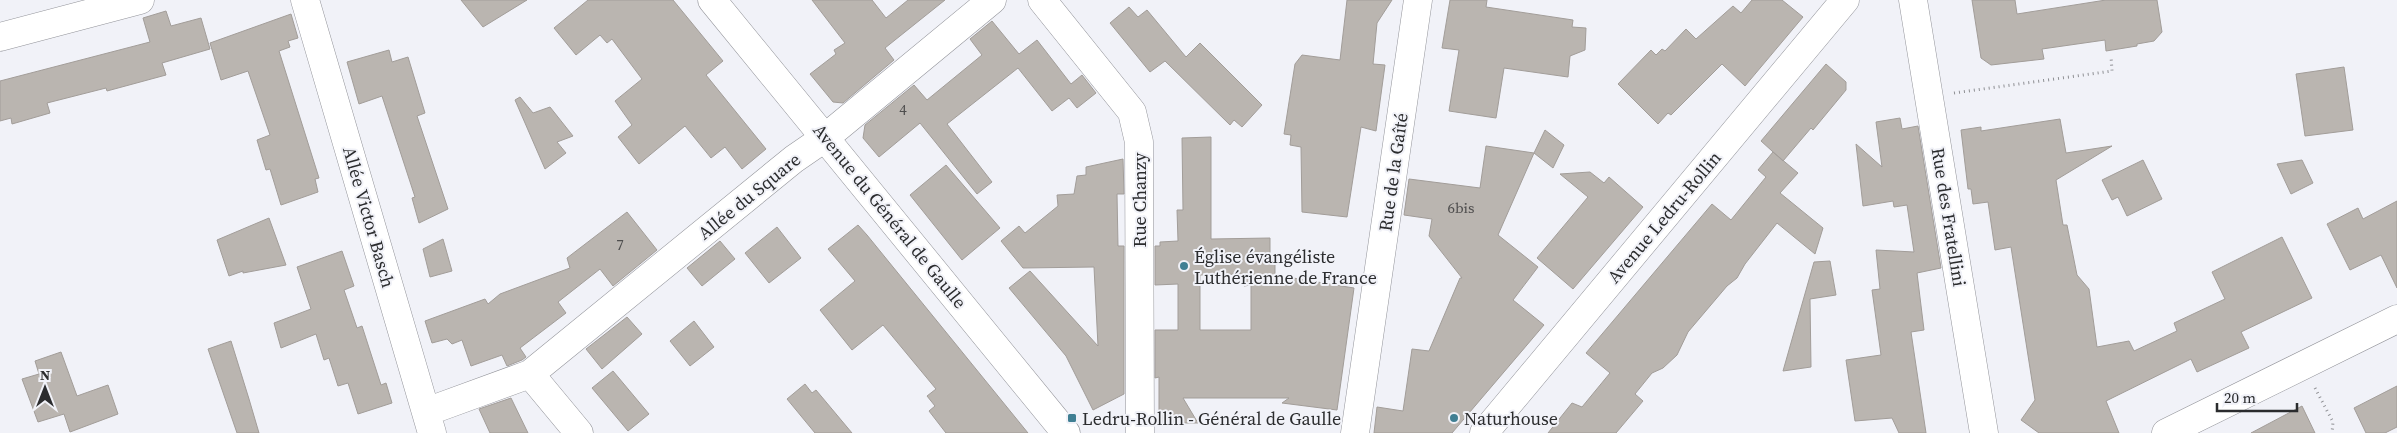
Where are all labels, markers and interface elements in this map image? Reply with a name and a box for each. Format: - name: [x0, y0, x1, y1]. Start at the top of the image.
- house number: 4: [899, 99, 907, 120]
- street label: Rue de la Gaîté: [1372, 111, 1414, 233]
- street label: Avenue du Général de Gaulle: [808, 118, 972, 314]
- street label: Allée Victor Basch: [337, 144, 401, 291]
- street label: Avenue Ledru-Rollin: [1601, 146, 1727, 288]
- street label: Rue des Fratellini: [1926, 146, 1972, 288]
- street label: Allée du Square: [692, 147, 806, 245]
- street label: Rue Chanzy: [1127, 152, 1152, 247]
- house number: 6bis: [1447, 197, 1475, 218]
- house number: 7: [616, 234, 624, 255]
- place label: Église évangéliste Luthérienne de France: [1194, 244, 1377, 290]
- marker: Église évangéliste Luthérienne de France: [1178, 260, 1190, 272]
- north arrow: [20, 363, 70, 413]
- text: N: [40, 365, 50, 385]
- scale bar: [2217, 380, 2297, 412]
- text: 20 m: [2224, 387, 2256, 408]
- place label: Ledru-Rollin - Général de Gaulle: [1082, 406, 1341, 431]
- place label: Naturhouse: [1464, 406, 1558, 431]
- marker: Ledru-Rollin - Général de Gaulle: [1066, 412, 1078, 424]
- marker: Naturhouse: [1448, 412, 1460, 424]

